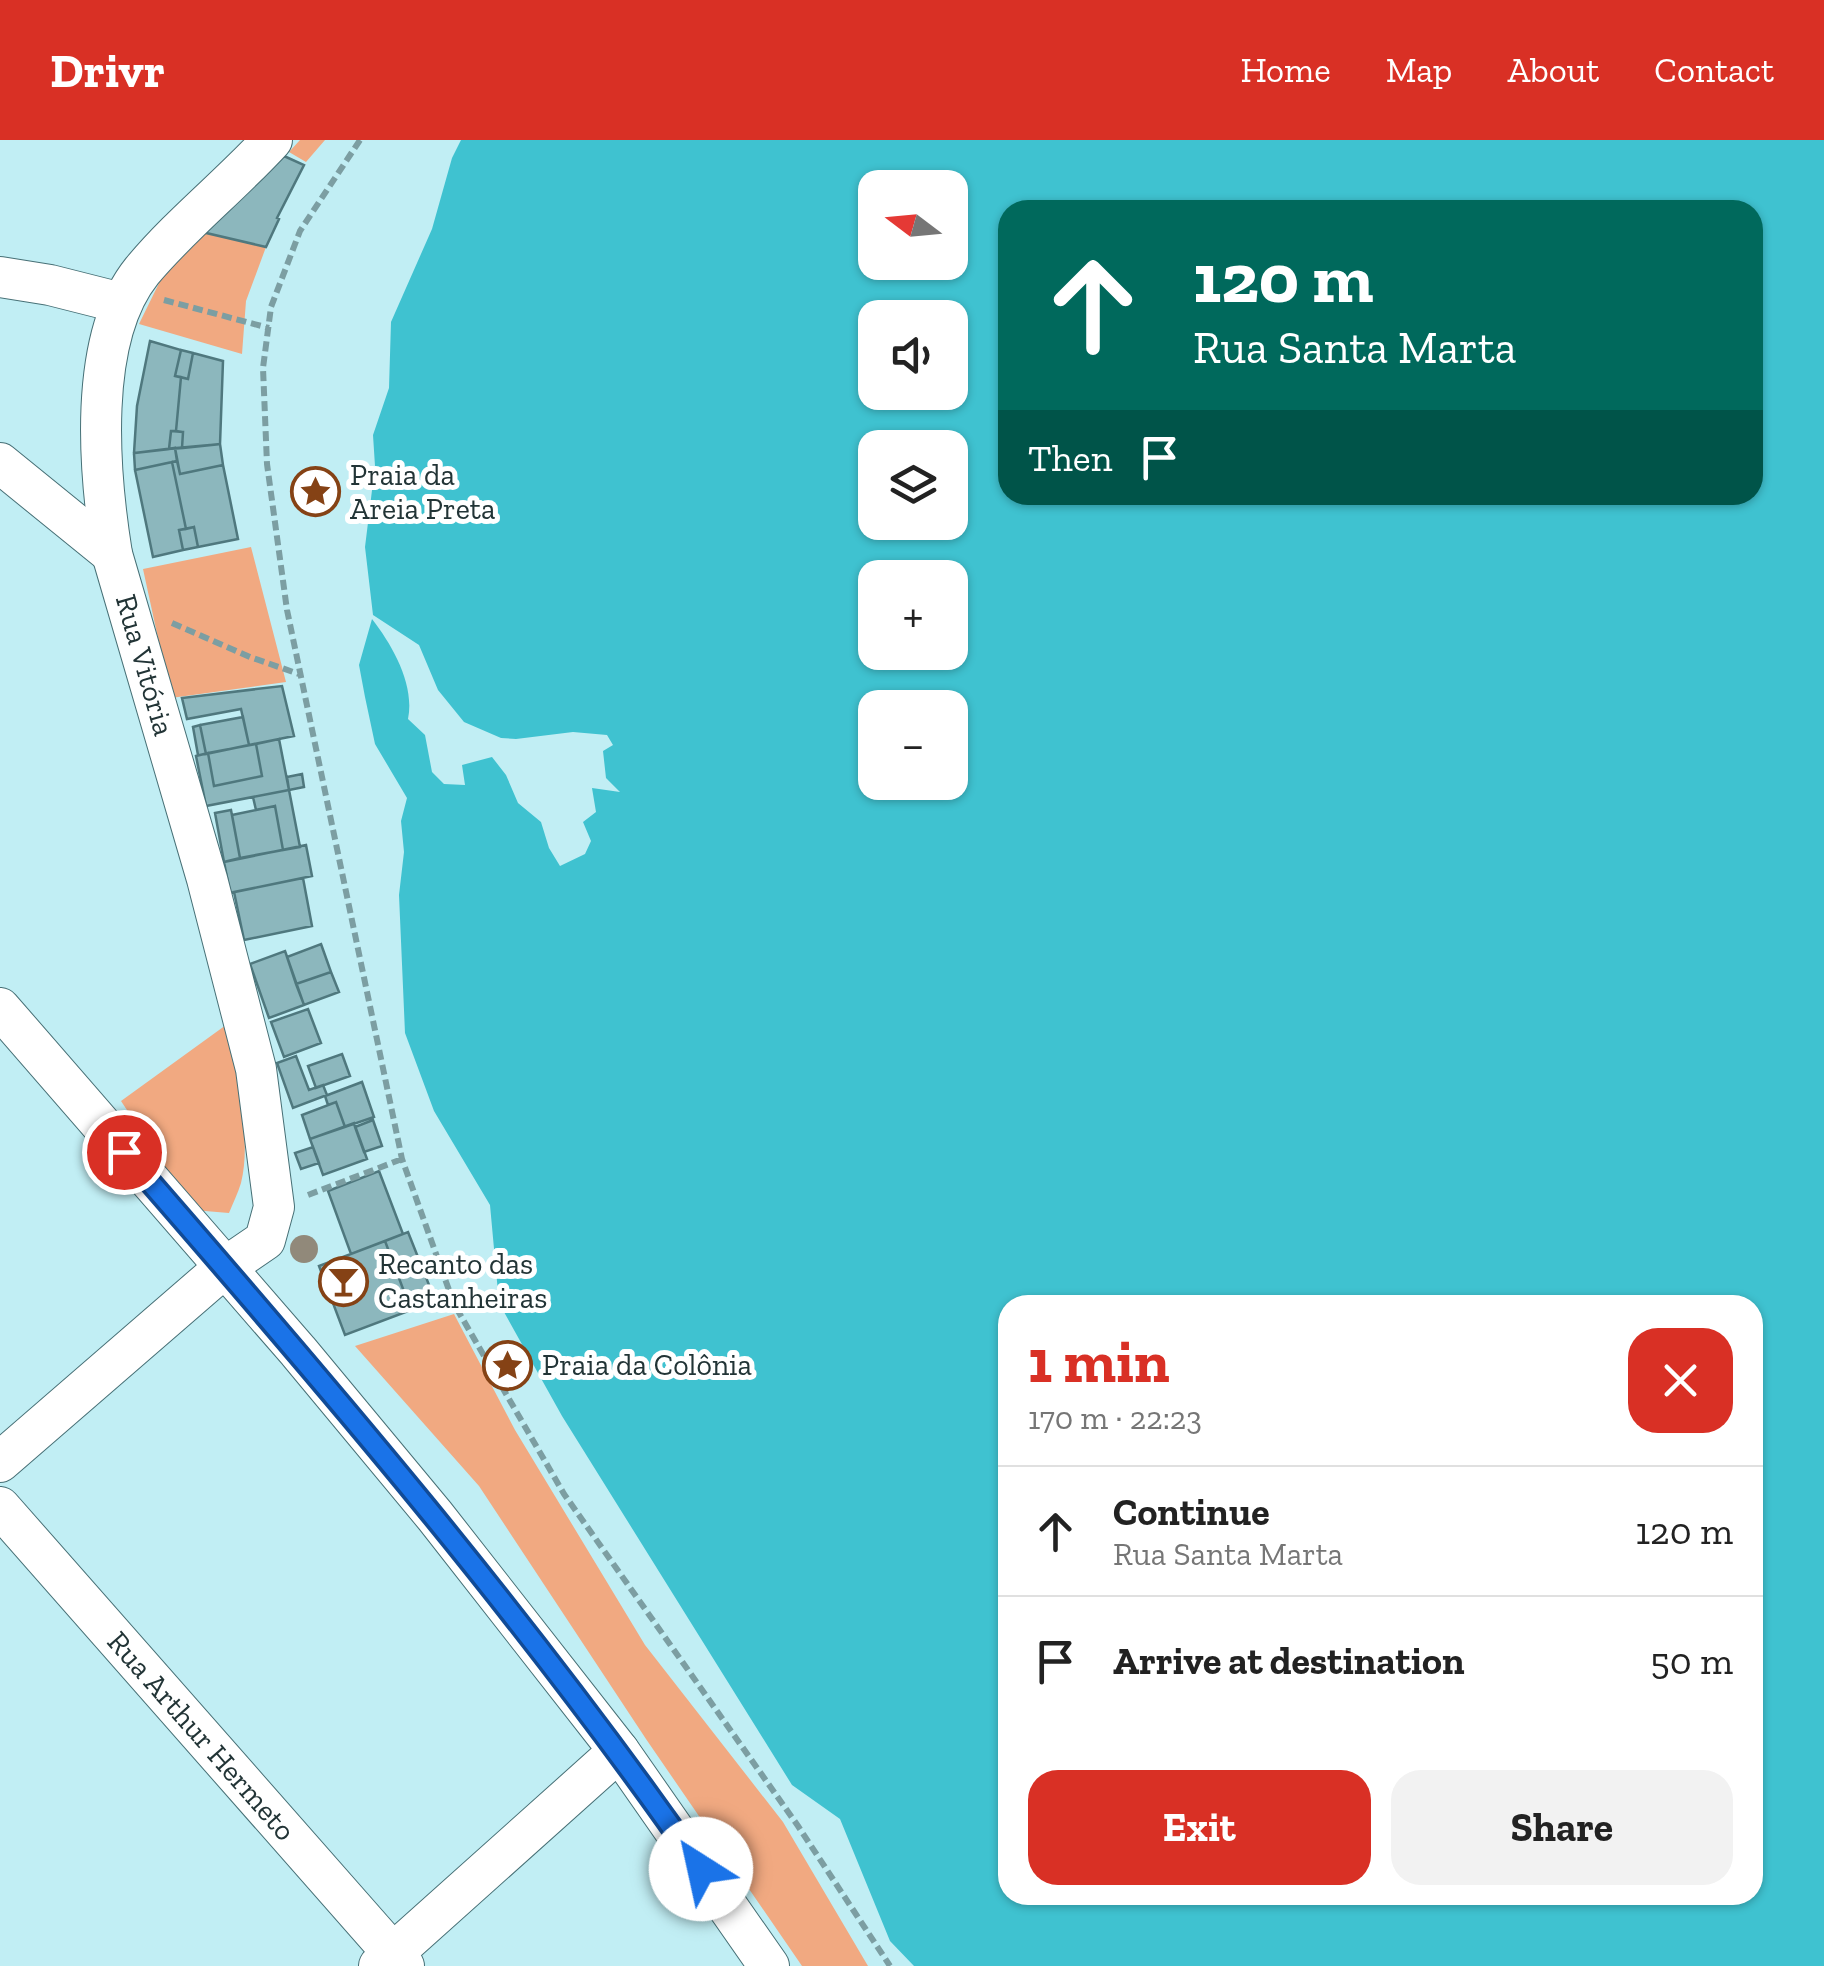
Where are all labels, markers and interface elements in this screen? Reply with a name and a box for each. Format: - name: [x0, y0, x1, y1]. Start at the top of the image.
- text: Drivr: [50, 42, 165, 99]
- text: Home: [1240, 49, 1331, 91]
- text: Map: [1386, 49, 1452, 91]
- text: About: [1507, 49, 1599, 91]
- text: Contact: [1654, 49, 1774, 91]
- north arrow: [858, 170, 968, 280]
- map controls: [858, 170, 968, 800]
- text: 120 m: [1193, 236, 1374, 320]
- icon: ahead: [1028, 240, 1158, 370]
- button: sound: [858, 300, 968, 410]
- text: Rua Santa Marta: [1193, 321, 1516, 375]
- button: layers: [858, 430, 968, 540]
- icon: arrive: [1132, 430, 1187, 485]
- text: Then: [1028, 435, 1112, 481]
- place label: Praia da Areia Preta: [350, 457, 495, 527]
- place icon: Praia da Areia Preta: [289, 466, 341, 518]
- button: +: [858, 560, 968, 670]
- street label: Rua Vitória: [108, 590, 182, 740]
- button: −: [858, 690, 968, 800]
- pin: [82, 1110, 167, 1195]
- icon: arrive: [97, 1125, 152, 1180]
- place label: Recanto das Castanheiras: [378, 1246, 547, 1316]
- bar icon: Recanto das Castanheiras: [317, 1255, 369, 1307]
- text: 1 min: [1028, 1325, 1170, 1397]
- button: close: [1628, 1328, 1733, 1433]
- place icon: Praia da Colônia: [481, 1339, 533, 1391]
- place label: Praia da Colônia: [542, 1347, 752, 1383]
- text: 170 m · 22:23: [1028, 1399, 1202, 1437]
- text: Continue: [1113, 1489, 1270, 1535]
- icon: ahead: [1028, 1504, 1083, 1559]
- text: 120 m: [1635, 1508, 1733, 1554]
- text: Rua Santa Marta: [1113, 1535, 1343, 1573]
- street label: Rua Arthur Hermeto: [100, 1624, 303, 1848]
- icon: arrive: [1028, 1634, 1083, 1689]
- text: Arrive at destination: [1113, 1638, 1464, 1684]
- text: 50 m: [1650, 1638, 1733, 1684]
- button: Exit: [1028, 1770, 1371, 1885]
- button: Share: [1391, 1770, 1733, 1885]
- position arrow: [649, 1817, 753, 1921]

